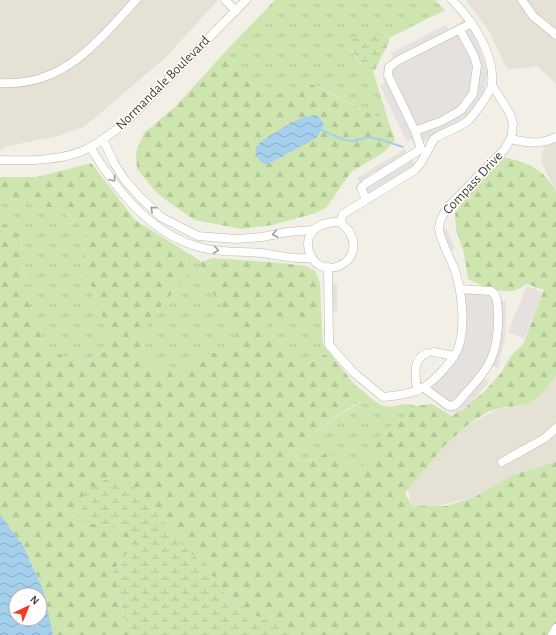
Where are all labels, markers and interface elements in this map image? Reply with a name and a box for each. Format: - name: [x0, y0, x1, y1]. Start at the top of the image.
- street label: Normandale Boulevard: [113, 33, 213, 133]
- street label: Compass Drive: [440, 149, 506, 217]
- one-way arrow: [108, 175, 115, 182]
- one-way arrow: [150, 207, 158, 214]
- one-way arrow: [272, 230, 278, 238]
- one-way arrow: [213, 245, 219, 254]
- north arrow: [8, 587, 48, 627]
- text: N: [28, 594, 41, 607]

